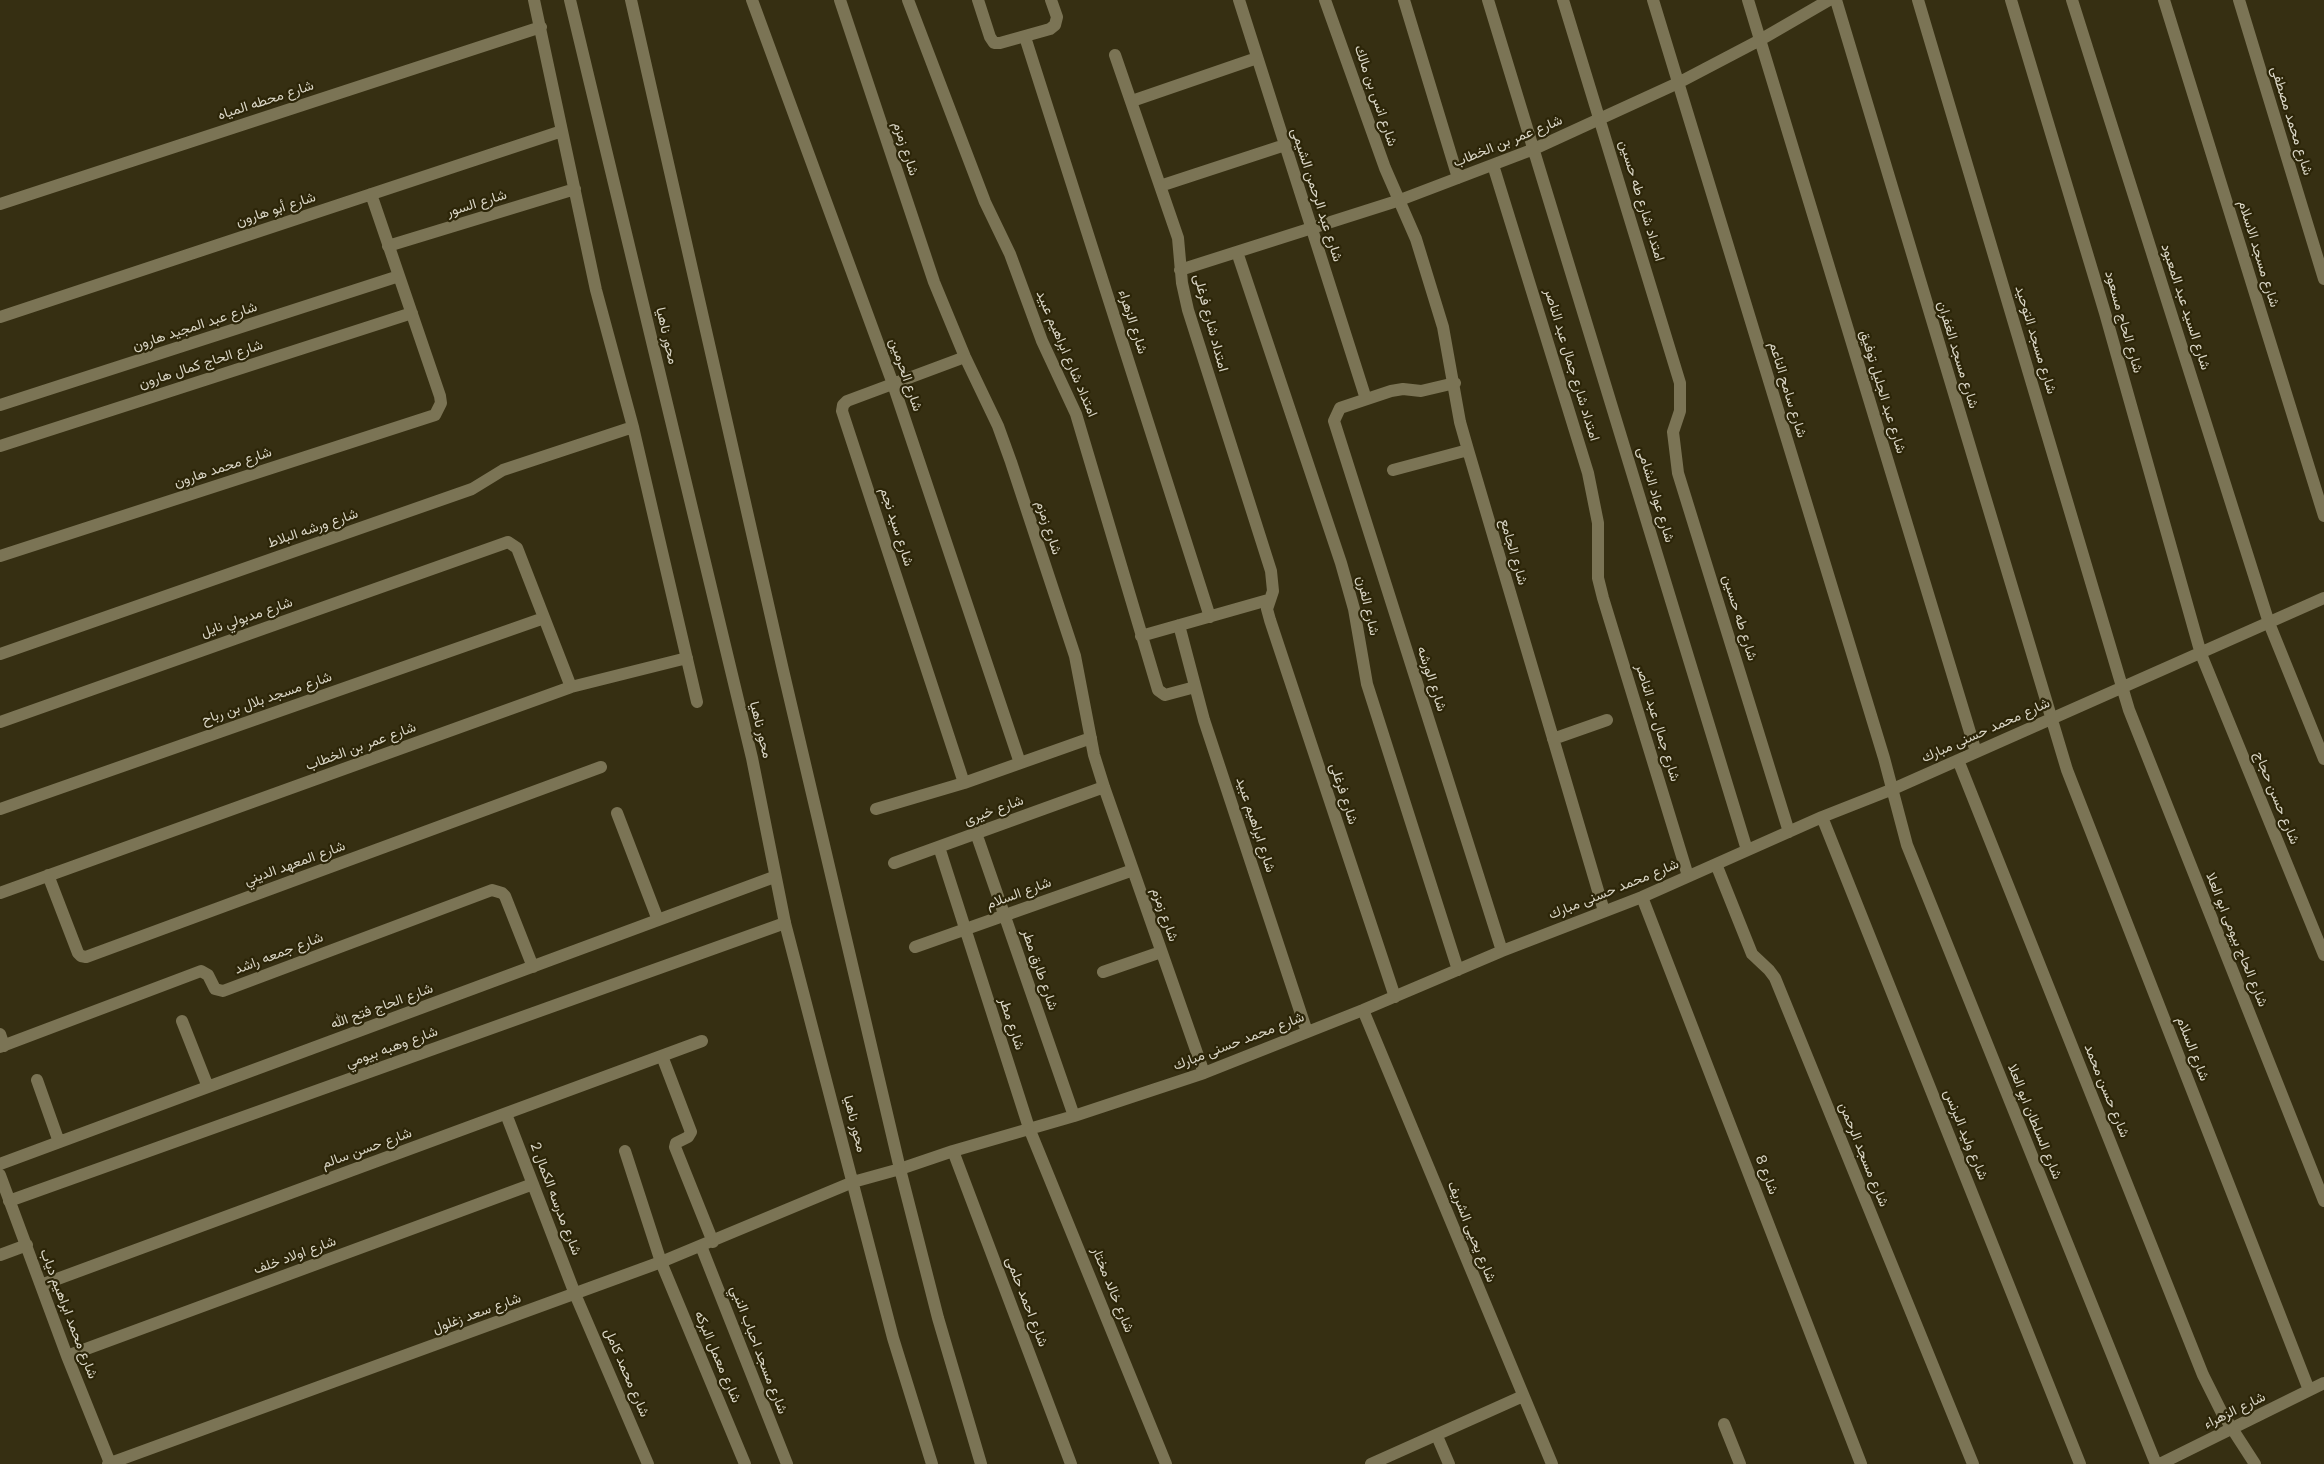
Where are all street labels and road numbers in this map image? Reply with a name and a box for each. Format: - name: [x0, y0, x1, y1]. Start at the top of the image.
- street label: شارع انس بن مالك: [1350, 43, 1400, 149]
- street label: شارع محمد مصطفى: [2266, 64, 2316, 178]
- street label: شارع محطه المياه: [216, 78, 316, 124]
- street label: شارع عمر بن الخطاب: [1451, 112, 1565, 172]
- street label: شارع زمزم: [888, 120, 922, 178]
- street label: شارع عبد الرحمن الشيمى: [1286, 126, 1346, 264]
- street label: امتداد شارع طه حسين: [1615, 138, 1667, 264]
- street label: شارع السور: [445, 187, 509, 221]
- street label: شارع أبو هارون: [234, 189, 318, 231]
- street label: شارع مسجد الاسلام: [2234, 199, 2282, 309]
- street label: شارع السيد عبد المعبود: [2157, 242, 2213, 372]
- street label: شارع الحاج مسعود: [2100, 269, 2146, 375]
- street label: امتداد شارع فرغلى: [1189, 272, 1231, 374]
- street label: شارع مسجد التوحيد: [2011, 284, 2059, 396]
- street label: امتداد شارع جمال عبد الناصر: [1540, 287, 1602, 443]
- street label: امتداد شارع ابراهيم عبيد: [1032, 288, 1100, 420]
- street label: شارع الزهراء: [1114, 288, 1150, 356]
- street label: شارع عبد المجيد هارون: [131, 299, 259, 355]
- street label: شارع مسجد الغفران: [1933, 299, 1981, 411]
- street label: محور ناهيا: [651, 306, 681, 366]
- street label: شارع عبد الجليل توفيق: [1855, 328, 1909, 456]
- street label: شارع الحرمين: [885, 336, 925, 414]
- street label: شارع الحاج كمال هارون: [137, 337, 265, 393]
- street label: شارع سامح الناعم: [1764, 340, 1810, 440]
- street label: شارع محمد هارون: [172, 444, 274, 492]
- street label: شارع عواد الشامى: [1633, 445, 1677, 545]
- street label: شارع سيد نجم: [875, 486, 917, 568]
- street label: شارع زمزم: [1031, 499, 1065, 557]
- street label: شارع ورشه البلاط: [265, 506, 361, 552]
- street label: شارع الجامع: [1496, 517, 1530, 587]
- street label: شارع طه حسين: [1718, 573, 1760, 663]
- street label: شارع الفرن: [1352, 575, 1382, 637]
- street label: شارع مدبولي نايل: [199, 594, 295, 642]
- street label: شارع الورشه: [1413, 644, 1449, 714]
- street label: شارع جمال عبد الناصر: [1631, 662, 1683, 784]
- street label: شارع مسجد بلال بن رباح: [200, 669, 334, 729]
- street label: شارع محمد حسنى مبارك: [1919, 695, 2053, 767]
- street label: محور ناهيا: [745, 700, 775, 760]
- street label: شارع عمر بن الخطاب: [303, 719, 419, 775]
- street label: شارع حسن حجاج: [2250, 749, 2302, 847]
- street label: شارع فرغلى: [1325, 761, 1361, 827]
- street label: شارع ابراهيم عبيد: [1232, 775, 1278, 875]
- street label: شارع خيرى: [962, 792, 1026, 830]
- street label: شارع المعهد الديني: [242, 838, 348, 890]
- street label: شارع محمد حسنى مبارك: [1546, 856, 1682, 924]
- street label: شارع الحاج بيومى ابو العلا: [2201, 870, 2271, 1010]
- street label: شارع السلام: [984, 875, 1054, 913]
- street label: شارع زمزم: [1147, 886, 1181, 944]
- street label: شارع طارق مطر: [1017, 927, 1061, 1013]
- street label: شارع جمعه راشد: [232, 929, 326, 979]
- street label: شارع الحاج فتح الله: [328, 981, 436, 1033]
- street label: شارع مطر: [995, 996, 1027, 1052]
- street label: شارع محمد حسنى مبارك: [1171, 1009, 1307, 1075]
- street label: شارع السلام: [2172, 1014, 2212, 1084]
- street label: شارع وهبه بيومي: [344, 1024, 440, 1072]
- street label: شارع حسن محمد: [2080, 1042, 2132, 1140]
- street label: شارع السلطان ابو العلا: [2003, 1062, 2065, 1182]
- street label: شارع وليد البرنس: [1939, 1087, 1991, 1183]
- street label: محور ناهيا: [839, 1094, 869, 1154]
- street label: شارع مسجد الرحمن: [1834, 1100, 1892, 1210]
- street label: شارع حسن سالم: [320, 1125, 414, 1173]
- street label: شارع مدرسه الكمال 2: [526, 1140, 584, 1258]
- street label: شارع 8: [1751, 1153, 1781, 1197]
- street label: شارع يحيى الشريف: [1443, 1179, 1499, 1285]
- street label: شارع اولاد خلف: [251, 1233, 339, 1279]
- street label: شارع خالد مختار: [1087, 1245, 1137, 1335]
- street label: شارع محمد ابراهيم دياب: [36, 1247, 100, 1381]
- street label: شارع احمد حلمى: [1001, 1255, 1051, 1349]
- street label: شارع مسجد احباب النبي: [726, 1283, 790, 1417]
- street label: شارع سعد زغلول: [431, 1290, 523, 1338]
- street label: شارع معمل البركه: [690, 1309, 744, 1405]
- street label: شارع محمد كامل: [600, 1326, 652, 1420]
- street label: شارع الزهراء: [2201, 1389, 2269, 1433]

